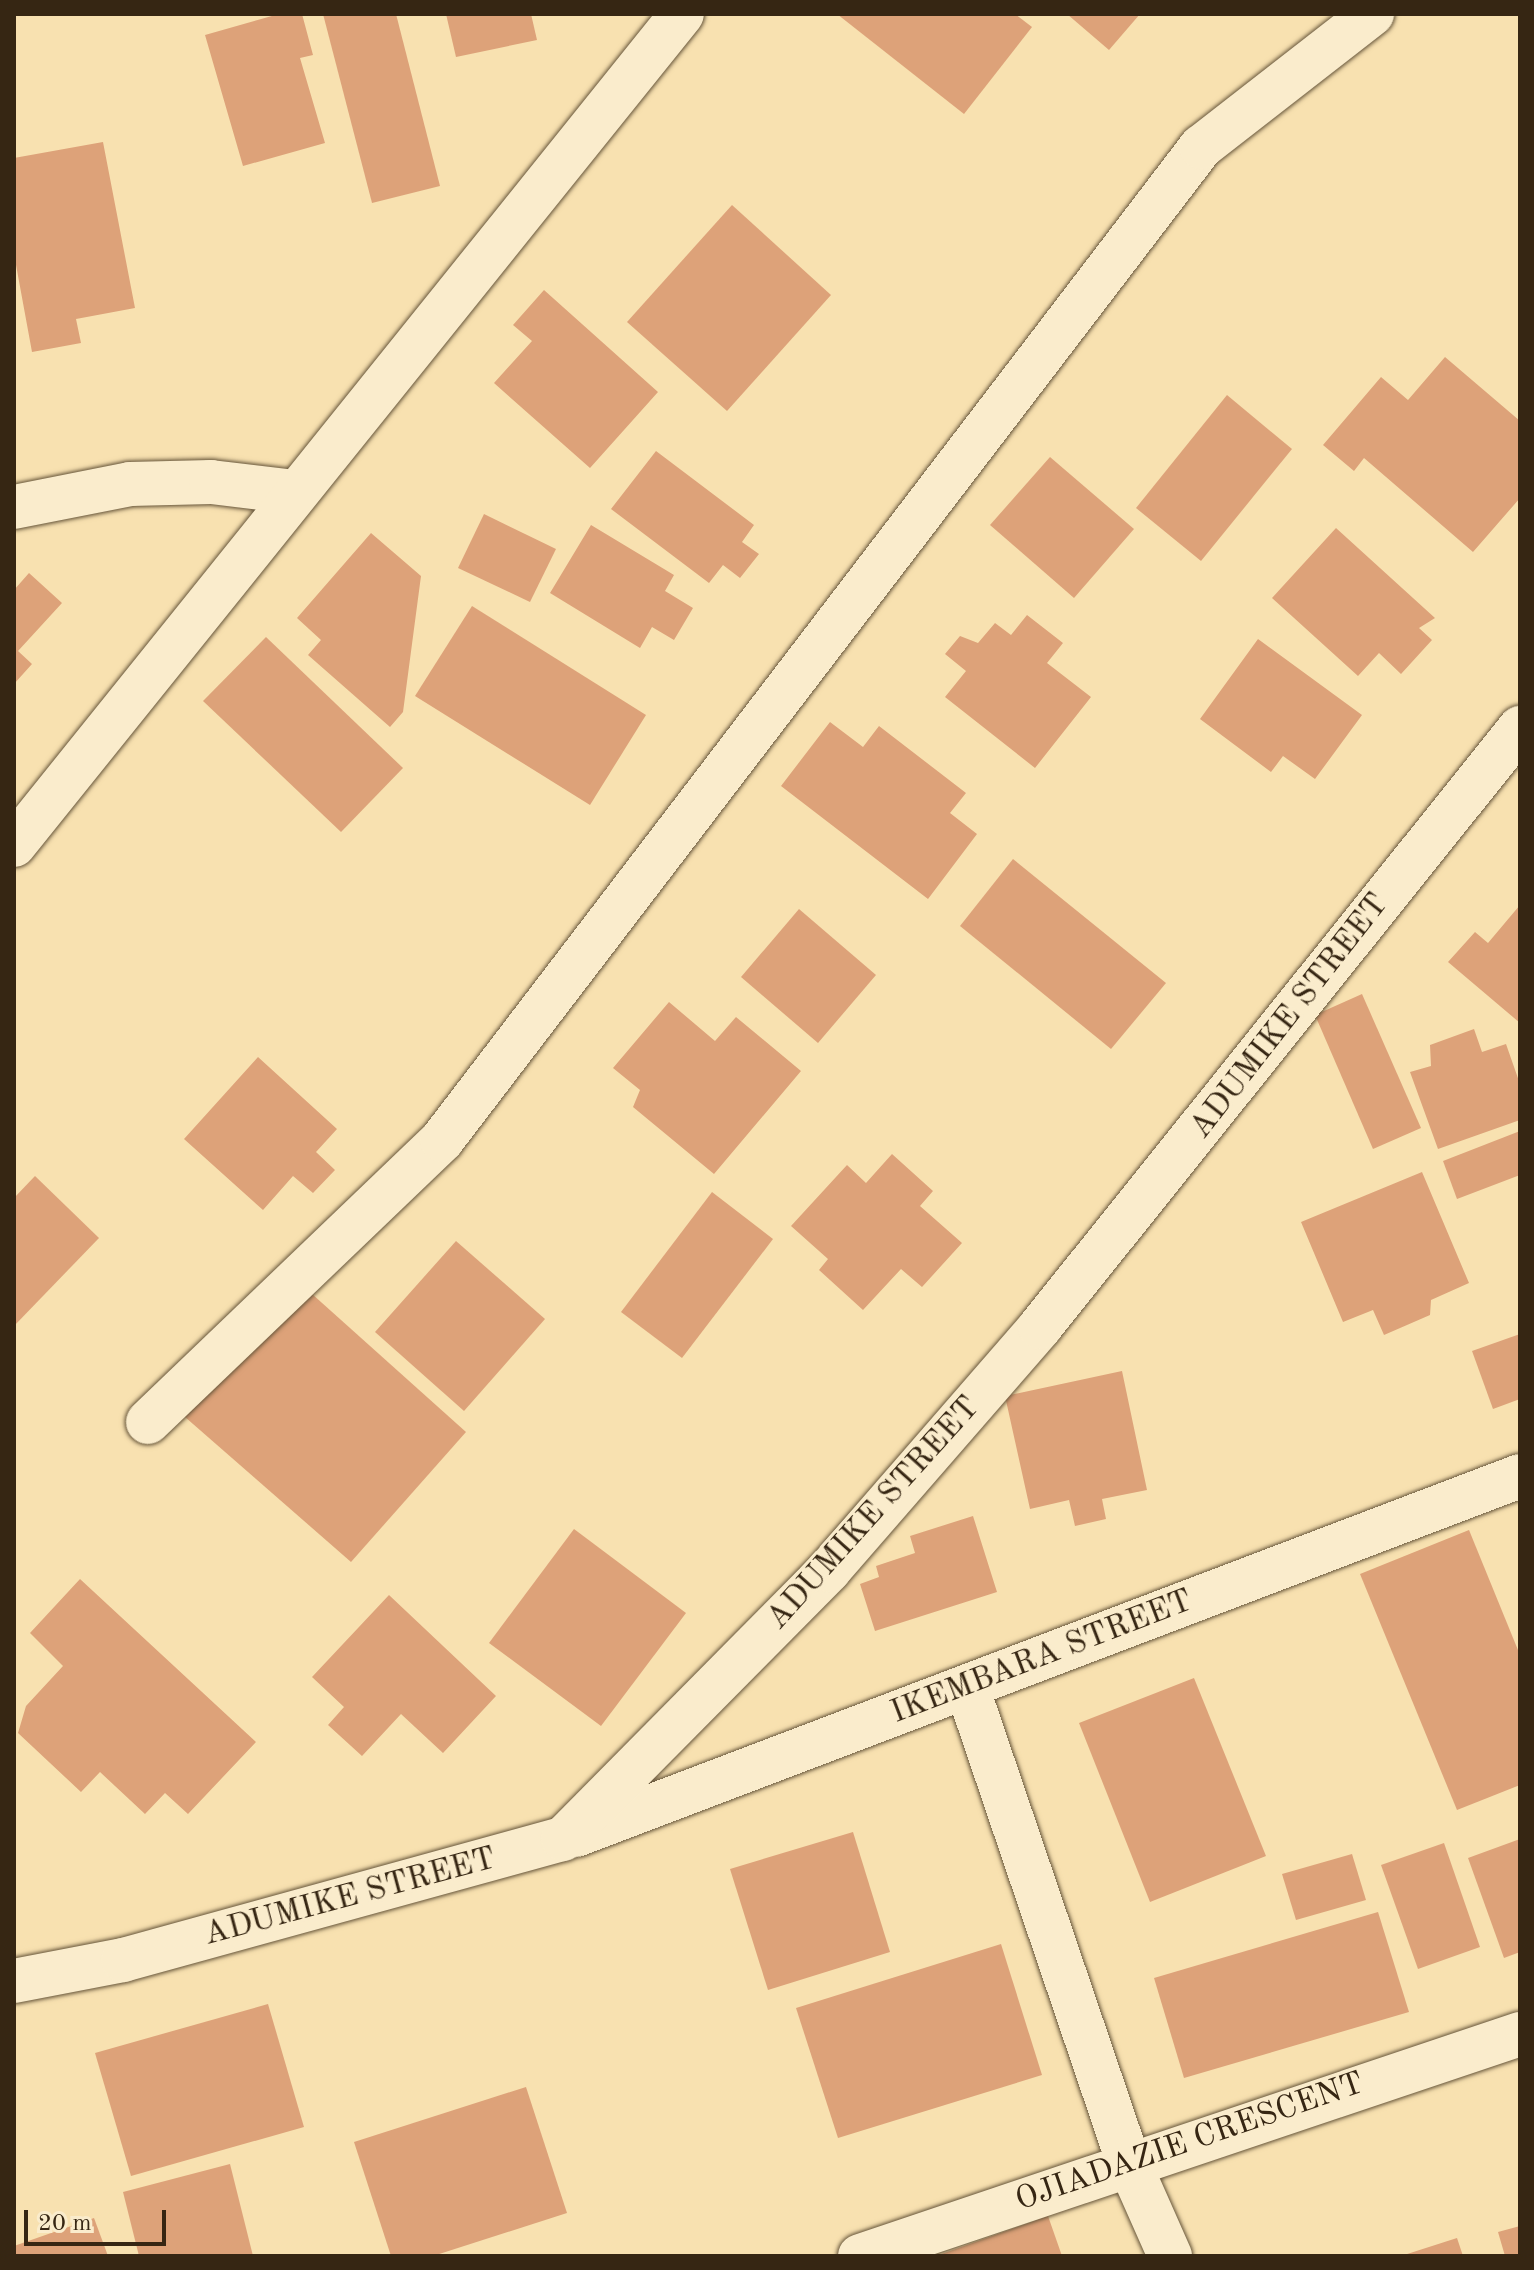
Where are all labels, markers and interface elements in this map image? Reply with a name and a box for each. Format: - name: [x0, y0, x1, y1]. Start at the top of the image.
- street label: ADUMIKE STREET: [1182, 887, 1398, 1147]
- street label: ADUMIKE STREET: [759, 1390, 989, 1638]
- street label: IKEMBARA STREET: [886, 1583, 1198, 1733]
- street label: ADUMIKE STREET: [200, 1841, 500, 1955]
- street label: OJIADAZIE CRESCENT: [1011, 2065, 1369, 2221]
- scale bar: [28, 2194, 170, 2244]
- text: 20 m: [38, 2212, 92, 2236]

